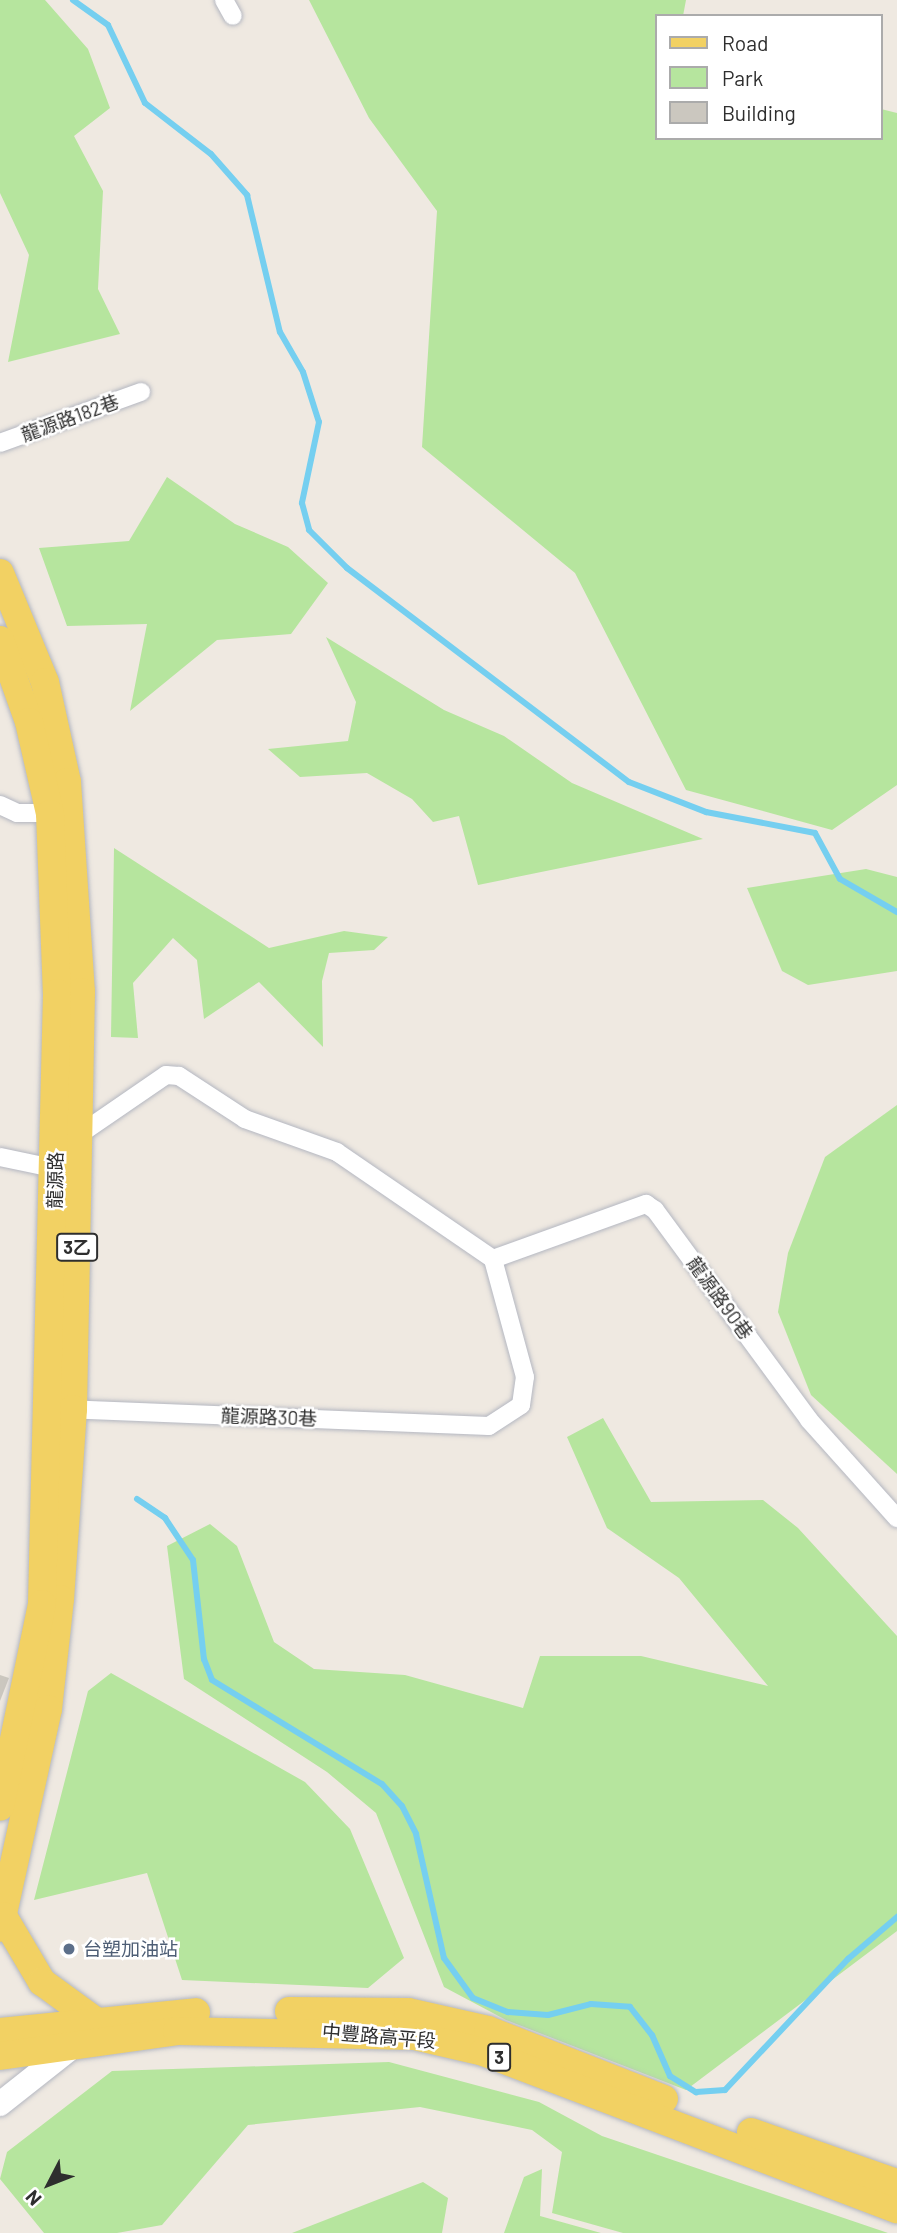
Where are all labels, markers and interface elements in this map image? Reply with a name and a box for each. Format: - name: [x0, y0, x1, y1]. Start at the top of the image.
- legend: [656, 14, 883, 140]
- text: Road: [722, 30, 768, 55]
- text: Park: [722, 65, 763, 90]
- text: Building: [722, 100, 796, 125]
- street label: 龍源路182巷: [18, 390, 122, 446]
- street label: 龍源路: [43, 1151, 67, 1209]
- road number: 3乙: [56, 1232, 98, 1262]
- street label: 龍源路90巷: [682, 1252, 758, 1344]
- street label: 龍源路30巷: [220, 1404, 318, 1430]
- place label: 台塑加油站: [83, 1938, 178, 1960]
- marker: 台塑加油站: [61, 1941, 77, 1957]
- street label: 中豐路高平段: [321, 2020, 437, 2052]
- road number: 3: [487, 2042, 511, 2071]
- north arrow: [14, 2149, 84, 2219]
- text: N: [20, 2186, 46, 2211]

